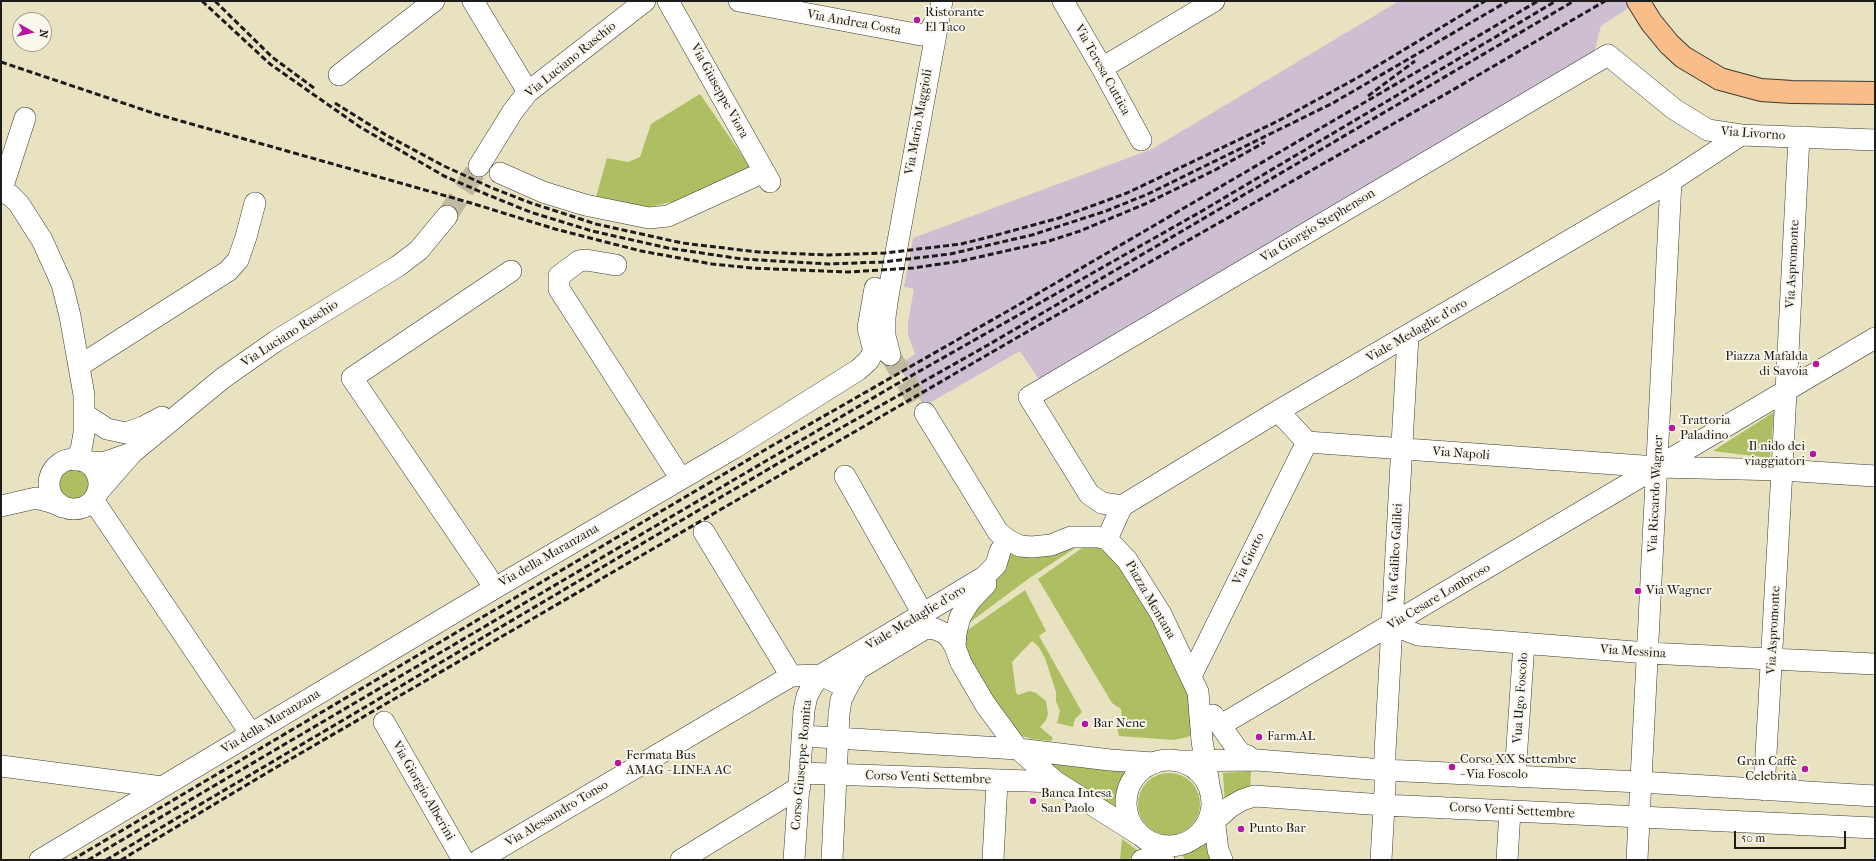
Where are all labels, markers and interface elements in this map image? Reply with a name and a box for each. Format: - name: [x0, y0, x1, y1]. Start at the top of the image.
- place label: Ristorante El Taco: [925, 5, 984, 36]
- street label: Via Andrea Costa: [806, 7, 902, 39]
- north arrow: [12, 12, 52, 52]
- marker: Ristorante El Taco: [912, 15, 922, 25]
- street label: Via Luciano Raschio: [522, 19, 620, 101]
- street label: Via Teresa Cuttica: [1071, 22, 1133, 118]
- text: N: [36, 29, 50, 39]
- street label: Via Giuseppe Viora: [686, 41, 752, 141]
- street label: Via Mario Maggioli: [902, 68, 936, 176]
- street label: Via Livorno: [1720, 124, 1786, 144]
- street label: Via Giorgio Stephenson: [1258, 186, 1378, 266]
- street label: Via Aspromonte: [1783, 219, 1803, 309]
- street label: Viale Medaglie d'oro: [1364, 296, 1470, 366]
- street label: Via Luciano Raschio: [239, 297, 341, 371]
- place label: Piazza Mafalda di Savoia: [1725, 349, 1808, 380]
- marker: Piazza Mafalda di Savoia: [1811, 359, 1821, 369]
- place label: Trattoria Paladino: [1680, 413, 1731, 444]
- marker: Trattoria Paladino: [1667, 423, 1677, 433]
- street label: Via Riccardo Wagner: [1645, 435, 1667, 553]
- place label: Il nido dei viaggiatori: [1744, 439, 1805, 470]
- street label: Via Napoli: [1432, 444, 1490, 464]
- marker: Il nido dei viaggiatori: [1808, 449, 1818, 459]
- street label: Via Galileo Galilei: [1386, 503, 1406, 603]
- street label: Via della Maranzana: [496, 521, 602, 591]
- street label: Via Giotto: [1230, 530, 1268, 588]
- street label: Piazza Mentana: [1121, 558, 1179, 642]
- street label: Via Cesare Lombroso: [1385, 560, 1493, 634]
- street label: Viale Medaglie d'oro: [863, 582, 969, 654]
- place label: Via Wagner: [1646, 583, 1711, 599]
- street label: Via Aspromonte: [1764, 585, 1784, 675]
- marker: Via Wagner: [1633, 586, 1643, 596]
- street label: Via Messina: [1599, 642, 1667, 662]
- street label: Vua Ugo Foscolo: [1510, 652, 1532, 744]
- street label: Via della Maranzana: [219, 686, 323, 758]
- street label: Corso Giuseppe Romita: [789, 699, 815, 831]
- place label: Bar Nene: [1093, 716, 1146, 732]
- marker: Bar Nene: [1080, 719, 1090, 729]
- place label: Farm.AL: [1267, 729, 1315, 745]
- marker: Farm.AL: [1254, 732, 1264, 742]
- street label: Via Giorgio Alberini: [388, 739, 458, 843]
- place label: Fermata Bus AMAG - LINEA AC: [626, 748, 731, 779]
- place label: Corso XX Settembre - Via Foscolo: [1460, 752, 1576, 783]
- place label: Gran Caffè Celebrità: [1737, 754, 1797, 785]
- marker: Fermata Bus AMAG - LINEA AC: [613, 758, 623, 768]
- marker: Corso XX Settembre - Via Foscolo: [1447, 762, 1457, 772]
- marker: Gran Caffè Celebrità: [1800, 764, 1810, 774]
- street label: Corso Venti Settembre: [865, 768, 991, 788]
- street label: Via Alessandro Tonso: [503, 777, 611, 851]
- place label: Banca Intesa San Paolo: [1041, 786, 1112, 817]
- marker: Banca Intesa San Paolo: [1028, 796, 1038, 806]
- street label: Corso Venti Settembre: [1449, 800, 1575, 822]
- place label: Punto Bar: [1249, 821, 1306, 837]
- scale bar: [1736, 823, 1848, 849]
- marker: Punto Bar: [1236, 824, 1246, 834]
- text: 50 m: [1741, 831, 1765, 845]

